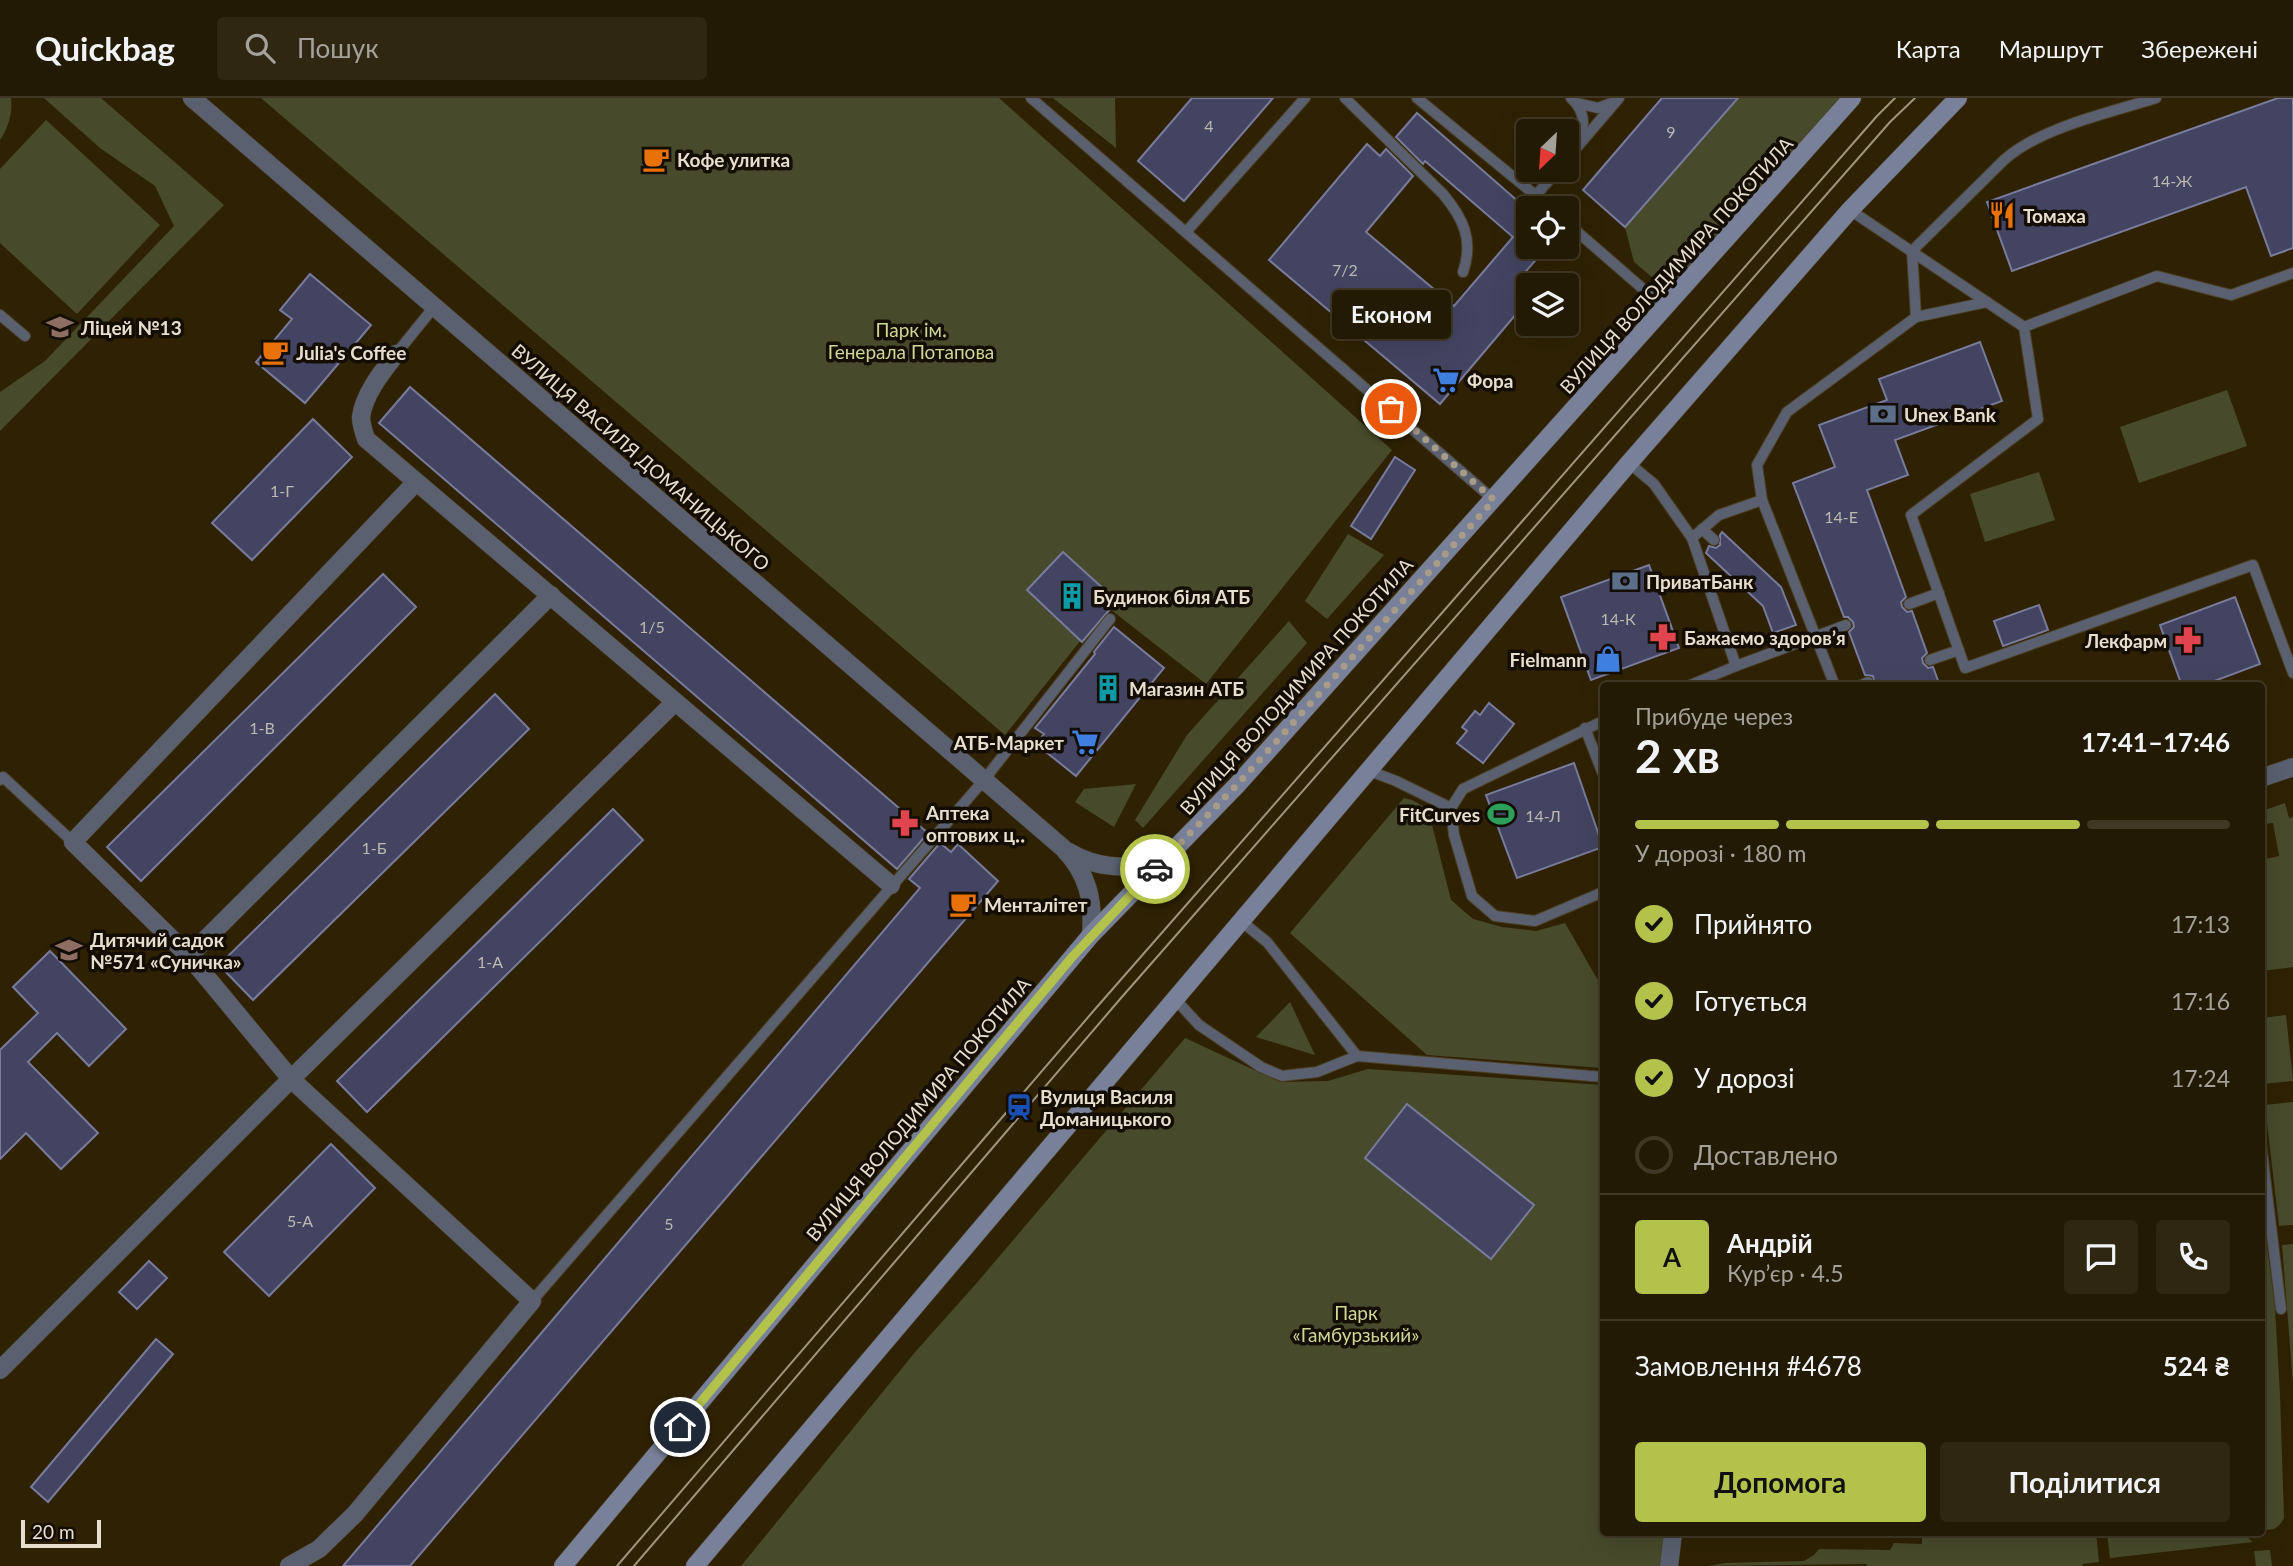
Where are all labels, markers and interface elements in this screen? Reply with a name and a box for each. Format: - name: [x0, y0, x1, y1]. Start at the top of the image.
- search box: [217, 17, 707, 80]
- text: Quickbag: [35, 28, 175, 68]
- icon: search: [241, 29, 279, 67]
- text: Пошук: [297, 32, 379, 64]
- text: Карта: [1896, 34, 1961, 63]
- text: Маршрут: [1999, 34, 2103, 63]
- text: Збережені: [2141, 34, 2258, 63]
- house number: 4: [1204, 116, 1214, 135]
- north arrow: [1516, 119, 1578, 182]
- map controls: [1516, 119, 1579, 336]
- house number: 9: [1666, 122, 1676, 141]
- street label: ВУЛИЦЯ ВОЛОДИМИРА ПОКОТИЛА: [1555, 132, 1797, 398]
- cafe icon: Кофе улитка: [641, 144, 671, 174]
- place label: Кофе улитка: [677, 148, 790, 171]
- house number: 14-Ж: [2152, 171, 2193, 190]
- button: locate: [1516, 196, 1579, 259]
- restaurant icon: Томаха: [1987, 200, 2017, 230]
- place label: Томаха: [2023, 204, 2086, 227]
- house number: 7/2: [1332, 260, 1358, 279]
- button: layers: [1516, 273, 1579, 336]
- callout: Економ: [1332, 290, 1450, 339]
- text: Економ: [1351, 300, 1432, 328]
- school or university icon: Ліцей №13: [45, 312, 75, 342]
- place label: Ліцей №13: [80, 316, 182, 339]
- park label: Парк ім. Генерала Потапова: [828, 318, 994, 363]
- cafe icon: Julia's Coffee: [260, 337, 290, 367]
- street label: ВУЛИЦЯ ВАСИЛЯ ДОМАНИЦЬКОГО: [507, 339, 775, 575]
- place label: Julia's Coffee: [296, 341, 406, 364]
- supermarket icon: Фора: [1431, 365, 1461, 395]
- place label: Фора: [1467, 369, 1514, 392]
- pin: [1361, 379, 1421, 439]
- icon: bag: [1372, 390, 1410, 428]
- bank icon: Unex Bank: [1868, 399, 1898, 429]
- place label: Unex Bank: [1904, 403, 1997, 426]
- house number: 1-Г: [270, 481, 294, 500]
- house number: 14-Е: [1824, 507, 1858, 526]
- street label: ВУЛИЦЯ ВОЛОДИМИРА ПОКОТИЛА: [1175, 553, 1417, 819]
- bank icon: ПриватБанк: [1610, 566, 1640, 596]
- place label: ПриватБанк: [1646, 570, 1754, 593]
- building icon: Будинок біля АТБ: [1057, 581, 1087, 611]
- place label: Будинок біля АТБ: [1093, 585, 1250, 608]
- house number: 14-К: [1600, 609, 1636, 628]
- house number: 1/5: [639, 617, 665, 636]
- pharmacy icon: Бажаємо здоровʼя: [1648, 622, 1678, 652]
- pharmacy icon: Лекфарм: [2173, 625, 2203, 655]
- place label: Бажаємо здоровʼя: [1684, 626, 1846, 649]
- place label: Лекфарм: [2084, 629, 2167, 652]
- shop icon: Fielmann: [1593, 644, 1623, 674]
- place label: Fielmann: [1510, 648, 1587, 671]
- building icon: Магазин АТБ: [1093, 673, 1123, 703]
- place label: Магазин АТБ: [1129, 677, 1244, 700]
- text: Прибуде через: [1635, 702, 1793, 730]
- house number: 1-В: [249, 718, 275, 737]
- text: 17:41–17:46: [2081, 726, 2230, 758]
- supermarket icon: АТБ-Маркет: [1070, 727, 1100, 757]
- text: 2 хв: [1635, 728, 1720, 783]
- place label: АТБ-Маркет: [953, 731, 1064, 754]
- sports icon: FitCurves: [1486, 799, 1516, 829]
- place label: Аптека оптових ц‥: [925, 801, 1025, 846]
- place label: FitCurves: [1399, 803, 1480, 826]
- house number: 14-Л: [1525, 806, 1561, 825]
- pharmacy icon: Аптека оптових ц‥: [890, 808, 920, 838]
- courier: [1120, 834, 1190, 904]
- house number: 1-Б: [361, 838, 387, 857]
- text: У дорозі · 180 m: [1635, 839, 1806, 867]
- icon: car: [1136, 850, 1174, 888]
- cafe icon: Менталітет: [948, 889, 978, 919]
- place label: Менталітет: [984, 893, 1088, 916]
- icon: check: [1635, 905, 1673, 943]
- text: Прийнято: [1694, 908, 1812, 940]
- text: 17:13: [2171, 910, 2230, 938]
- place label: Дитячий садок №571 «Суничка»: [90, 928, 242, 973]
- school or university icon: Дитячий садок №571 «Суничка»: [54, 935, 84, 965]
- house number: 1-А: [477, 952, 503, 971]
- street label: ВУЛИЦЯ ВОЛОДИМИРА ПОКОТИЛА: [801, 972, 1035, 1245]
- icon: check: [1635, 982, 1673, 1020]
- text: Готується: [1694, 985, 1807, 1017]
- text: 17:16: [2171, 987, 2230, 1015]
- icon: check: [1635, 1059, 1673, 1097]
- text: У дорозі: [1694, 1062, 1794, 1094]
- text: 17:24: [2171, 1064, 2230, 1092]
- place label: Вулиця Василя Доманицького: [1040, 1085, 1173, 1130]
- station icon: Вулиця Василя Доманицького: [1004, 1092, 1034, 1122]
- text: Доставлено: [1694, 1139, 1838, 1171]
- house number: 5-А: [287, 1211, 313, 1230]
- house number: 5: [664, 1214, 674, 1233]
- button: chat: [2064, 1220, 2138, 1294]
- button: phone: [2156, 1220, 2230, 1294]
- text: Андрій: [1727, 1227, 1813, 1259]
- text: А: [1663, 1241, 1681, 1273]
- text: Кур’єр · 4.5: [1727, 1259, 1844, 1287]
- park label: Парк «Гамбурзький»: [1293, 1301, 1419, 1346]
- text: Замовлення #4678: [1635, 1350, 1862, 1382]
- text: 524 ₴: [2163, 1350, 2230, 1382]
- pin: [650, 1397, 710, 1457]
- icon: home: [661, 1408, 699, 1446]
- button: Допомога: [1635, 1442, 1926, 1522]
- button: Поділитися: [1940, 1442, 2230, 1522]
- scale bar: [21, 1517, 102, 1549]
- text: 20 m: [32, 1520, 75, 1543]

